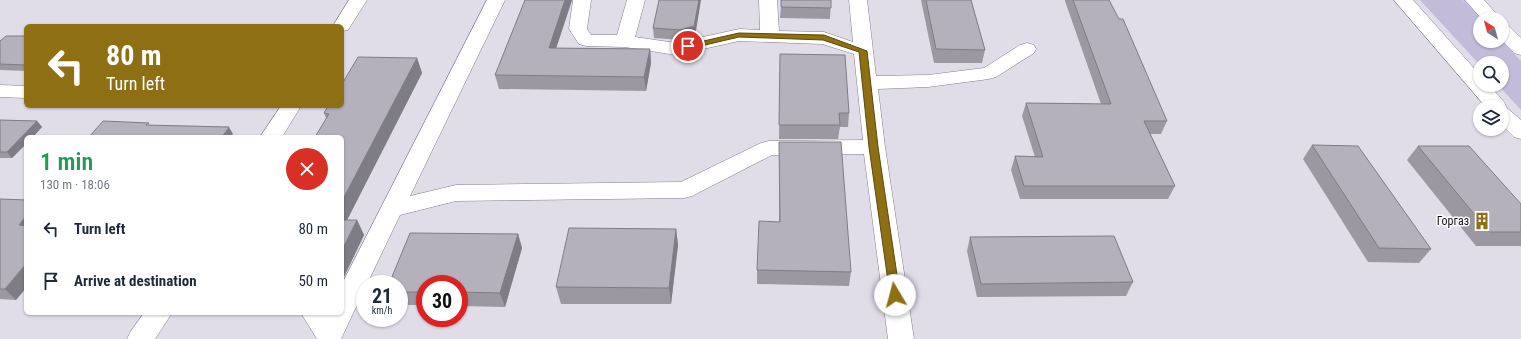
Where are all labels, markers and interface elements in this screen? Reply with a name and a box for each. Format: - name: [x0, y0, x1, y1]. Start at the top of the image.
- north arrow: [1473, 12, 1509, 48]
- map controls: [1473, 12, 1509, 136]
- pin: [671, 29, 705, 63]
- icon: arrive: [677, 35, 699, 57]
- text: 80 m: [106, 39, 162, 72]
- icon: left: [40, 40, 92, 92]
- button: search: [1473, 56, 1509, 92]
- text: Turn left: [106, 73, 165, 94]
- button: layers: [1473, 100, 1509, 136]
- text: 1 min: [40, 148, 93, 176]
- button: close: [286, 148, 328, 190]
- text: 130 m · 18:06: [40, 177, 110, 192]
- building icon: Горгаз: [1472, 211, 1492, 231]
- place label: Горгаз: [1437, 214, 1469, 228]
- icon: left: [40, 218, 62, 240]
- text: Turn left: [74, 220, 125, 238]
- text: 80 m: [298, 220, 328, 238]
- icon: arrive: [40, 270, 62, 292]
- text: Arrive at destination: [74, 272, 197, 290]
- text: 50 m: [298, 272, 328, 290]
- position arrow: [874, 274, 916, 316]
- speed limit sign: 30: [416, 275, 468, 327]
- text: 21: [372, 284, 392, 308]
- text: km/h: [372, 305, 392, 316]

